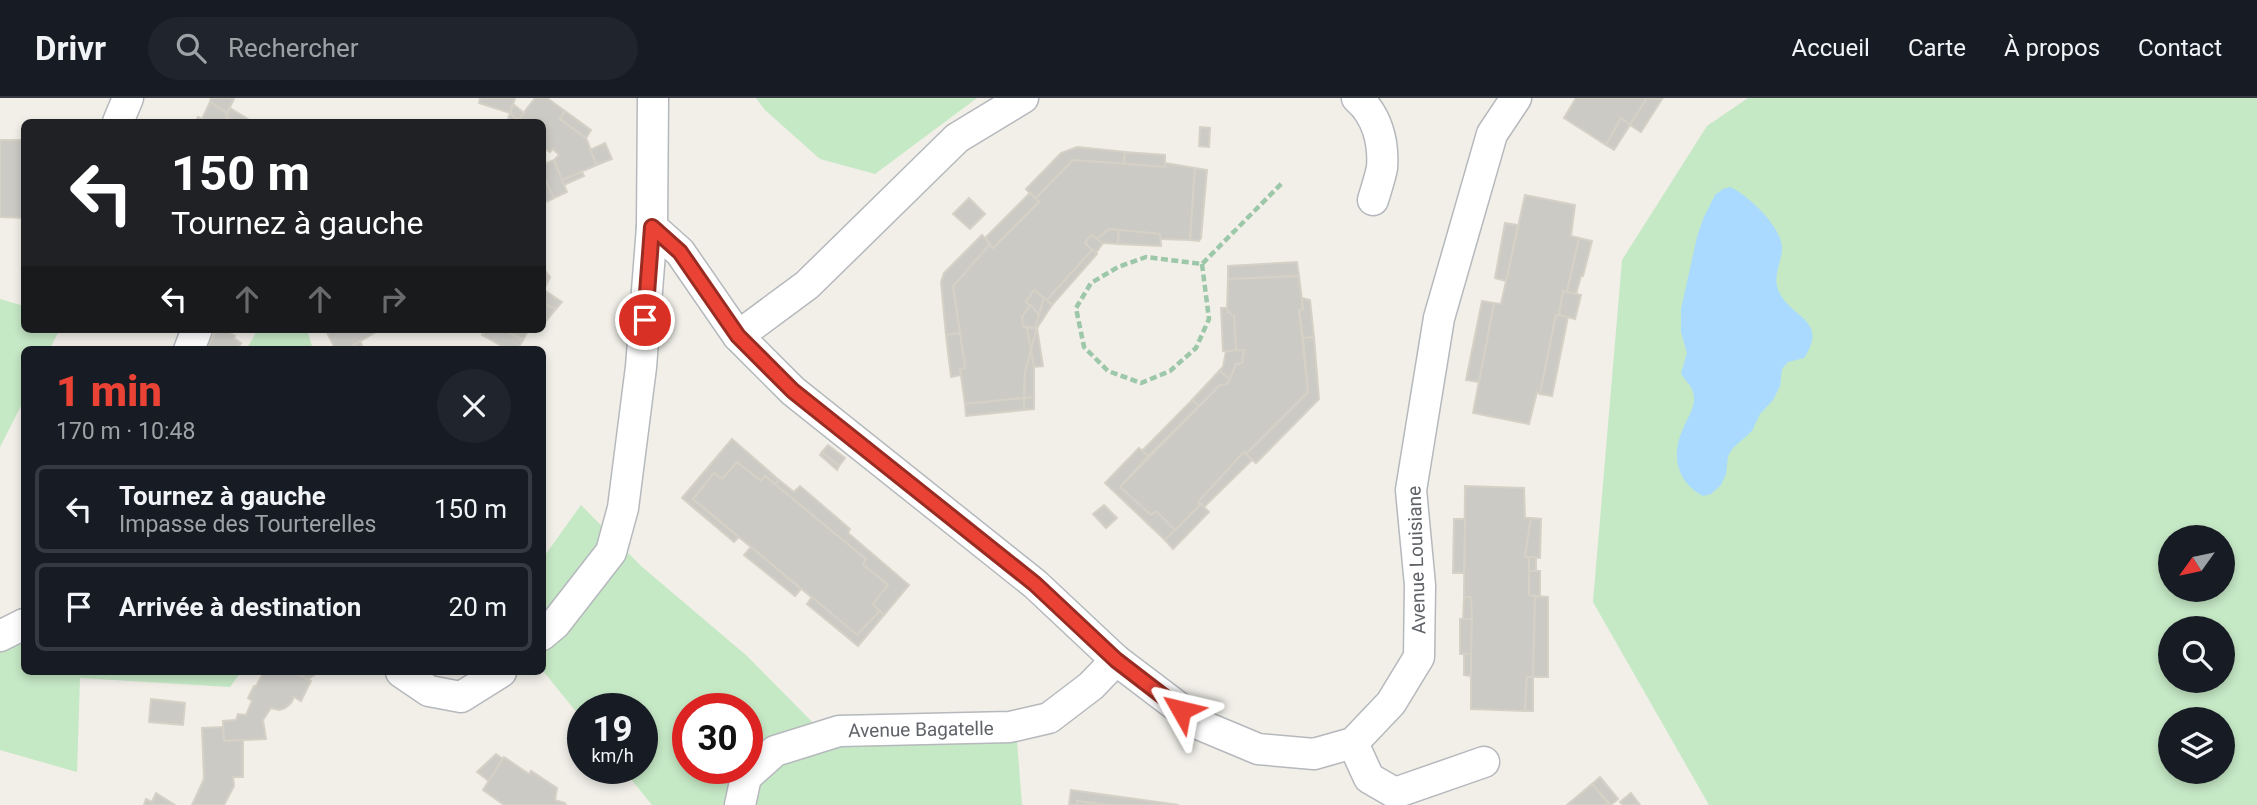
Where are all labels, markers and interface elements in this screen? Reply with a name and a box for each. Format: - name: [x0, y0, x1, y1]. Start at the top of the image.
- search box: [148, 17, 638, 80]
- text: Drivr: [35, 29, 106, 68]
- icon: search: [172, 29, 210, 67]
- text: Rechercher: [228, 33, 359, 63]
- text: Accueil: [1791, 34, 1870, 62]
- text: Carte: [1908, 34, 1966, 62]
- text: À propos: [2004, 34, 2100, 62]
- text: Contact: [2138, 34, 2222, 62]
- text: 150 m: [171, 145, 310, 202]
- icon: left: [56, 147, 147, 238]
- text: Tournez à gauche: [171, 204, 423, 242]
- icon: left: [155, 280, 193, 318]
- icon: ahead: [228, 280, 266, 318]
- icon: ahead: [301, 280, 339, 318]
- icon: right: [374, 280, 412, 318]
- pin: [615, 290, 675, 350]
- icon: arrive: [626, 301, 664, 339]
- text: 1 min: [56, 367, 162, 416]
- button: close: [437, 369, 511, 443]
- text: 170 m · 10:48: [56, 418, 195, 445]
- text: Tournez à gauche: [119, 481, 326, 511]
- street label: Avenue Louisiane: [1402, 485, 1431, 635]
- icon: left: [60, 490, 98, 528]
- text: 150 m: [434, 494, 507, 524]
- text: Impasse des Tourterelles: [119, 511, 376, 538]
- north arrow: [2158, 525, 2235, 602]
- map controls: [2158, 525, 2235, 784]
- icon: arrive: [60, 588, 98, 626]
- text: Arrivée à destination: [119, 592, 361, 622]
- text: 20 m: [449, 592, 507, 622]
- button: search: [2158, 616, 2235, 693]
- position arrow: [1144, 673, 1218, 747]
- speed limit sign: 30: [672, 693, 763, 784]
- button: layers: [2158, 707, 2235, 784]
- text: 19: [592, 709, 633, 750]
- street label: Avenue Bagatelle: [848, 717, 994, 742]
- text: km/h: [591, 745, 634, 766]

